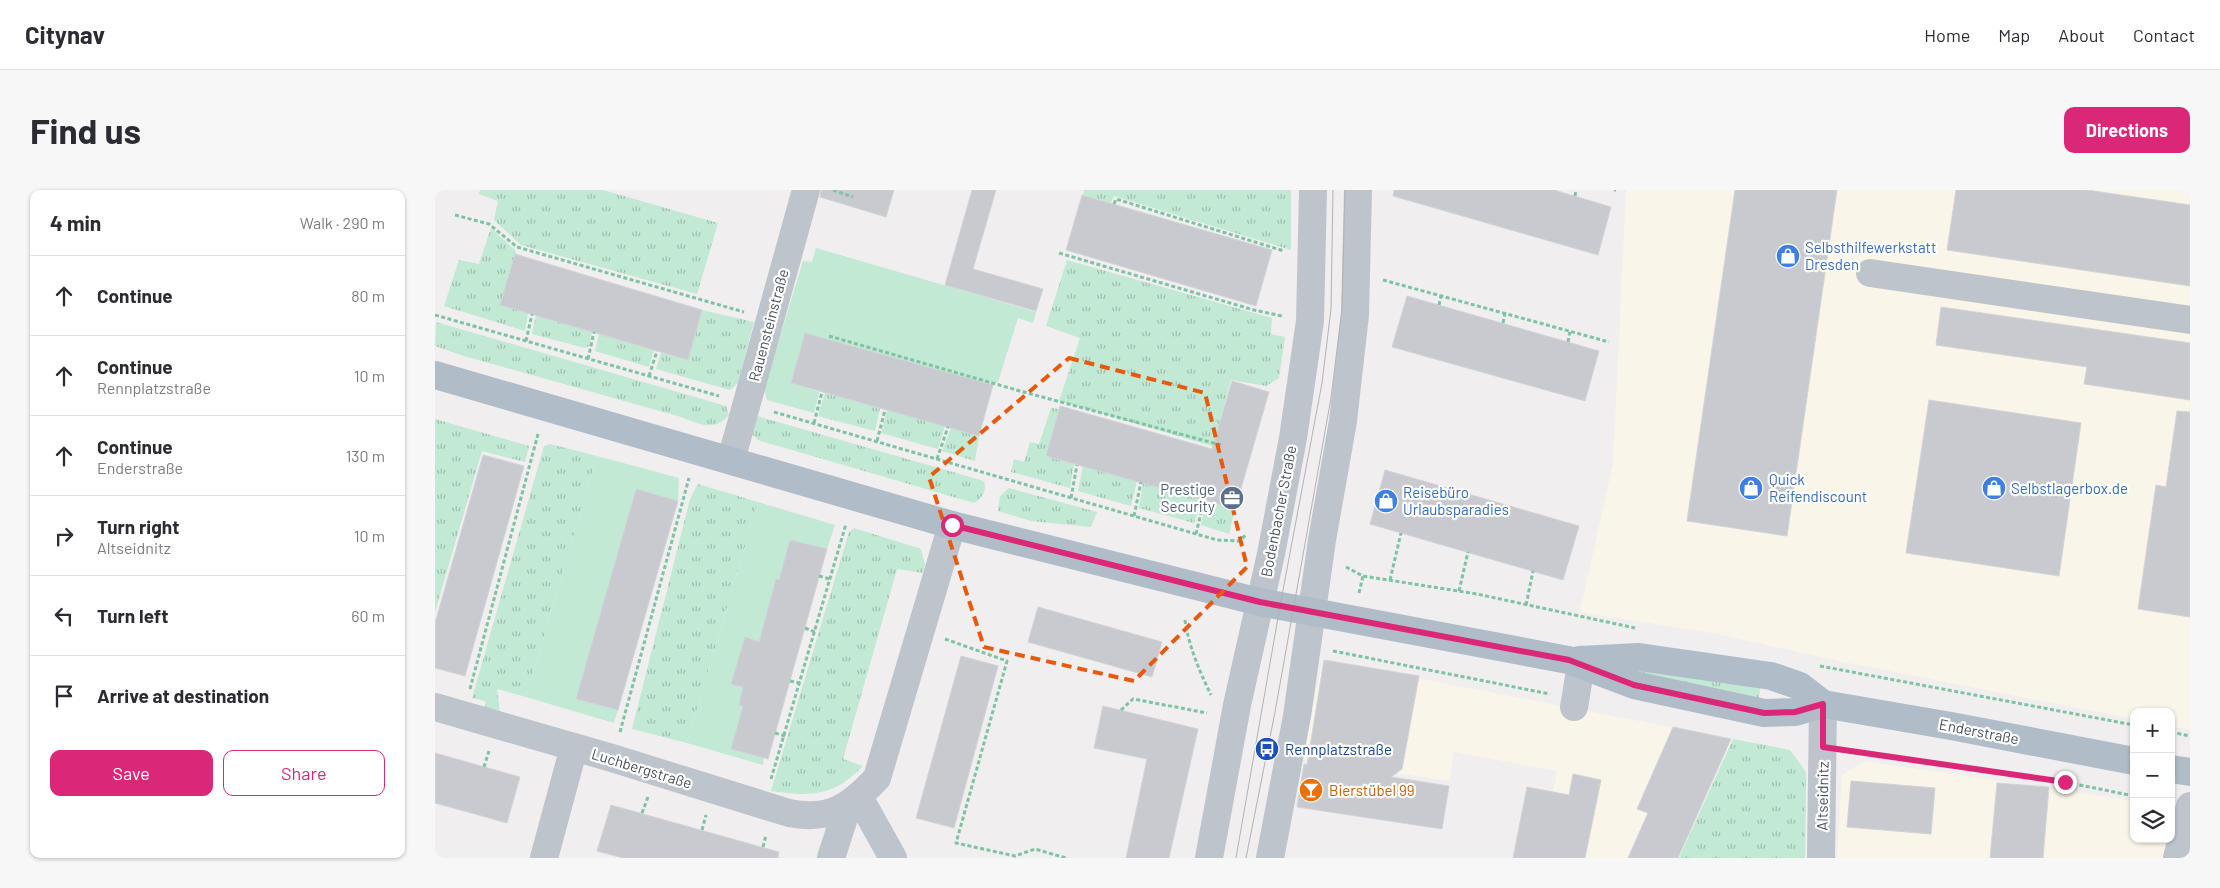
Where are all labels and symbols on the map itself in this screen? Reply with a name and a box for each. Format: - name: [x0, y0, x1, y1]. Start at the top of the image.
- place label: Selbsthilfewerkstatt Dresden: [1805, 238, 1937, 273]
- shop icon: Selbsthilfewerkstatt Dresden: [1775, 243, 1801, 269]
- street label: Rauensteinstraße: [744, 267, 792, 383]
- street label: Bodenbacher Straße: [1256, 444, 1300, 578]
- place label: Quick Reifendiscount: [1769, 470, 1867, 505]
- shop icon: Quick Reifendiscount: [1738, 475, 1764, 501]
- shop icon: Selbstlagerbox.de: [1981, 475, 2007, 501]
- place label: Selbstlagerbox.de: [2011, 479, 2128, 497]
- place label: Prestige Security: [1160, 480, 1215, 515]
- place label: Reisebüro Urlaubsparadies: [1403, 483, 1509, 518]
- office icon: Prestige Security: [1219, 485, 1245, 511]
- shop icon: Reisebüro Urlaubsparadies: [1373, 488, 1399, 514]
- route start: [941, 514, 964, 537]
- street label: Enderstraße: [1938, 714, 2020, 748]
- bus stop icon: Rennplatzstraße: [1254, 736, 1280, 762]
- place label: Rennplatzstraße: [1285, 740, 1392, 758]
- street label: Luchbergstraße: [590, 744, 694, 792]
- street label: Altseidnitz: [1812, 761, 1832, 831]
- route end: [2054, 771, 2077, 794]
- bar icon: Bierstübel 99: [1298, 777, 1324, 803]
- place label: Bierstübel 99: [1329, 781, 1415, 799]

